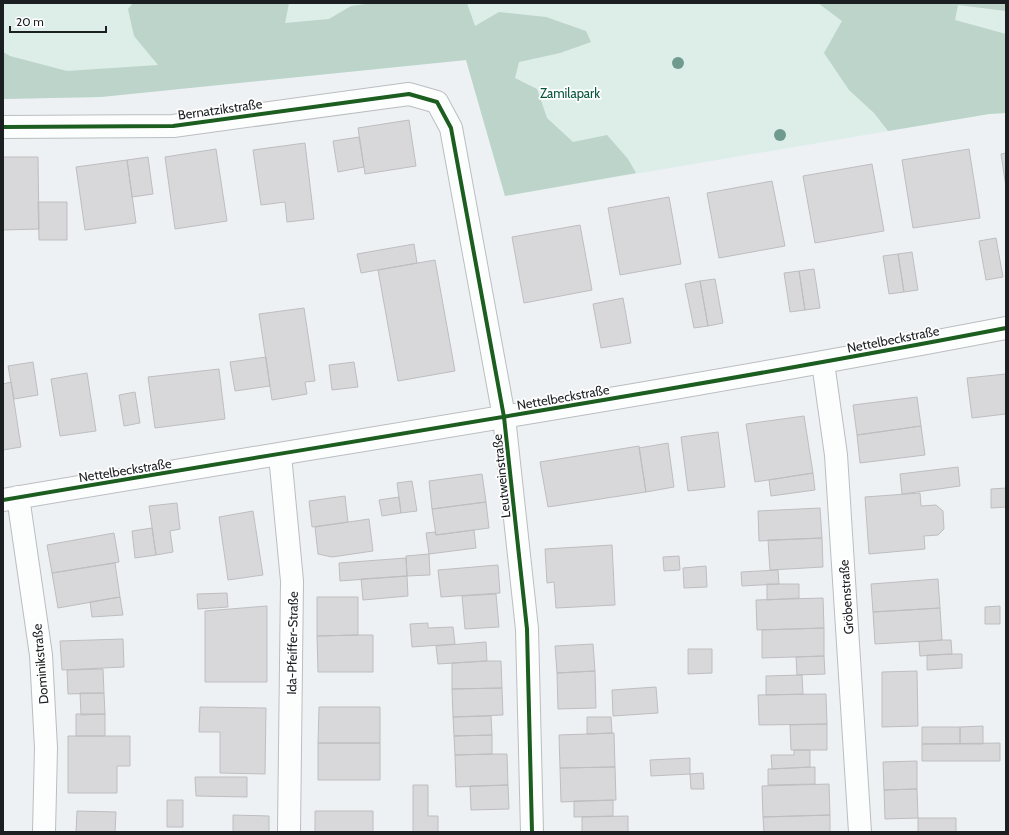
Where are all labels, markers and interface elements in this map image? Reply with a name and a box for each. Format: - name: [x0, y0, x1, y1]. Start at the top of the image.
- scale bar: [10, 8, 106, 34]
- text: 20 m: [16, 14, 44, 29]
- park label: Zamilapark: [540, 85, 600, 101]
- street label: Bernatzikstraße: [177, 95, 264, 123]
- street label: Nettelbeckstraße: [845, 322, 941, 356]
- street label: Nettelbeckstraße: [515, 381, 611, 413]
- street label: Leutweinstraße: [489, 433, 513, 519]
- street label: Nettelbeckstraße: [77, 455, 173, 485]
- street label: Gröbenstraße: [835, 559, 857, 635]
- street label: Ida-Pfeiffer-Straße: [283, 591, 301, 695]
- street label: Dominikstraße: [28, 623, 51, 705]

